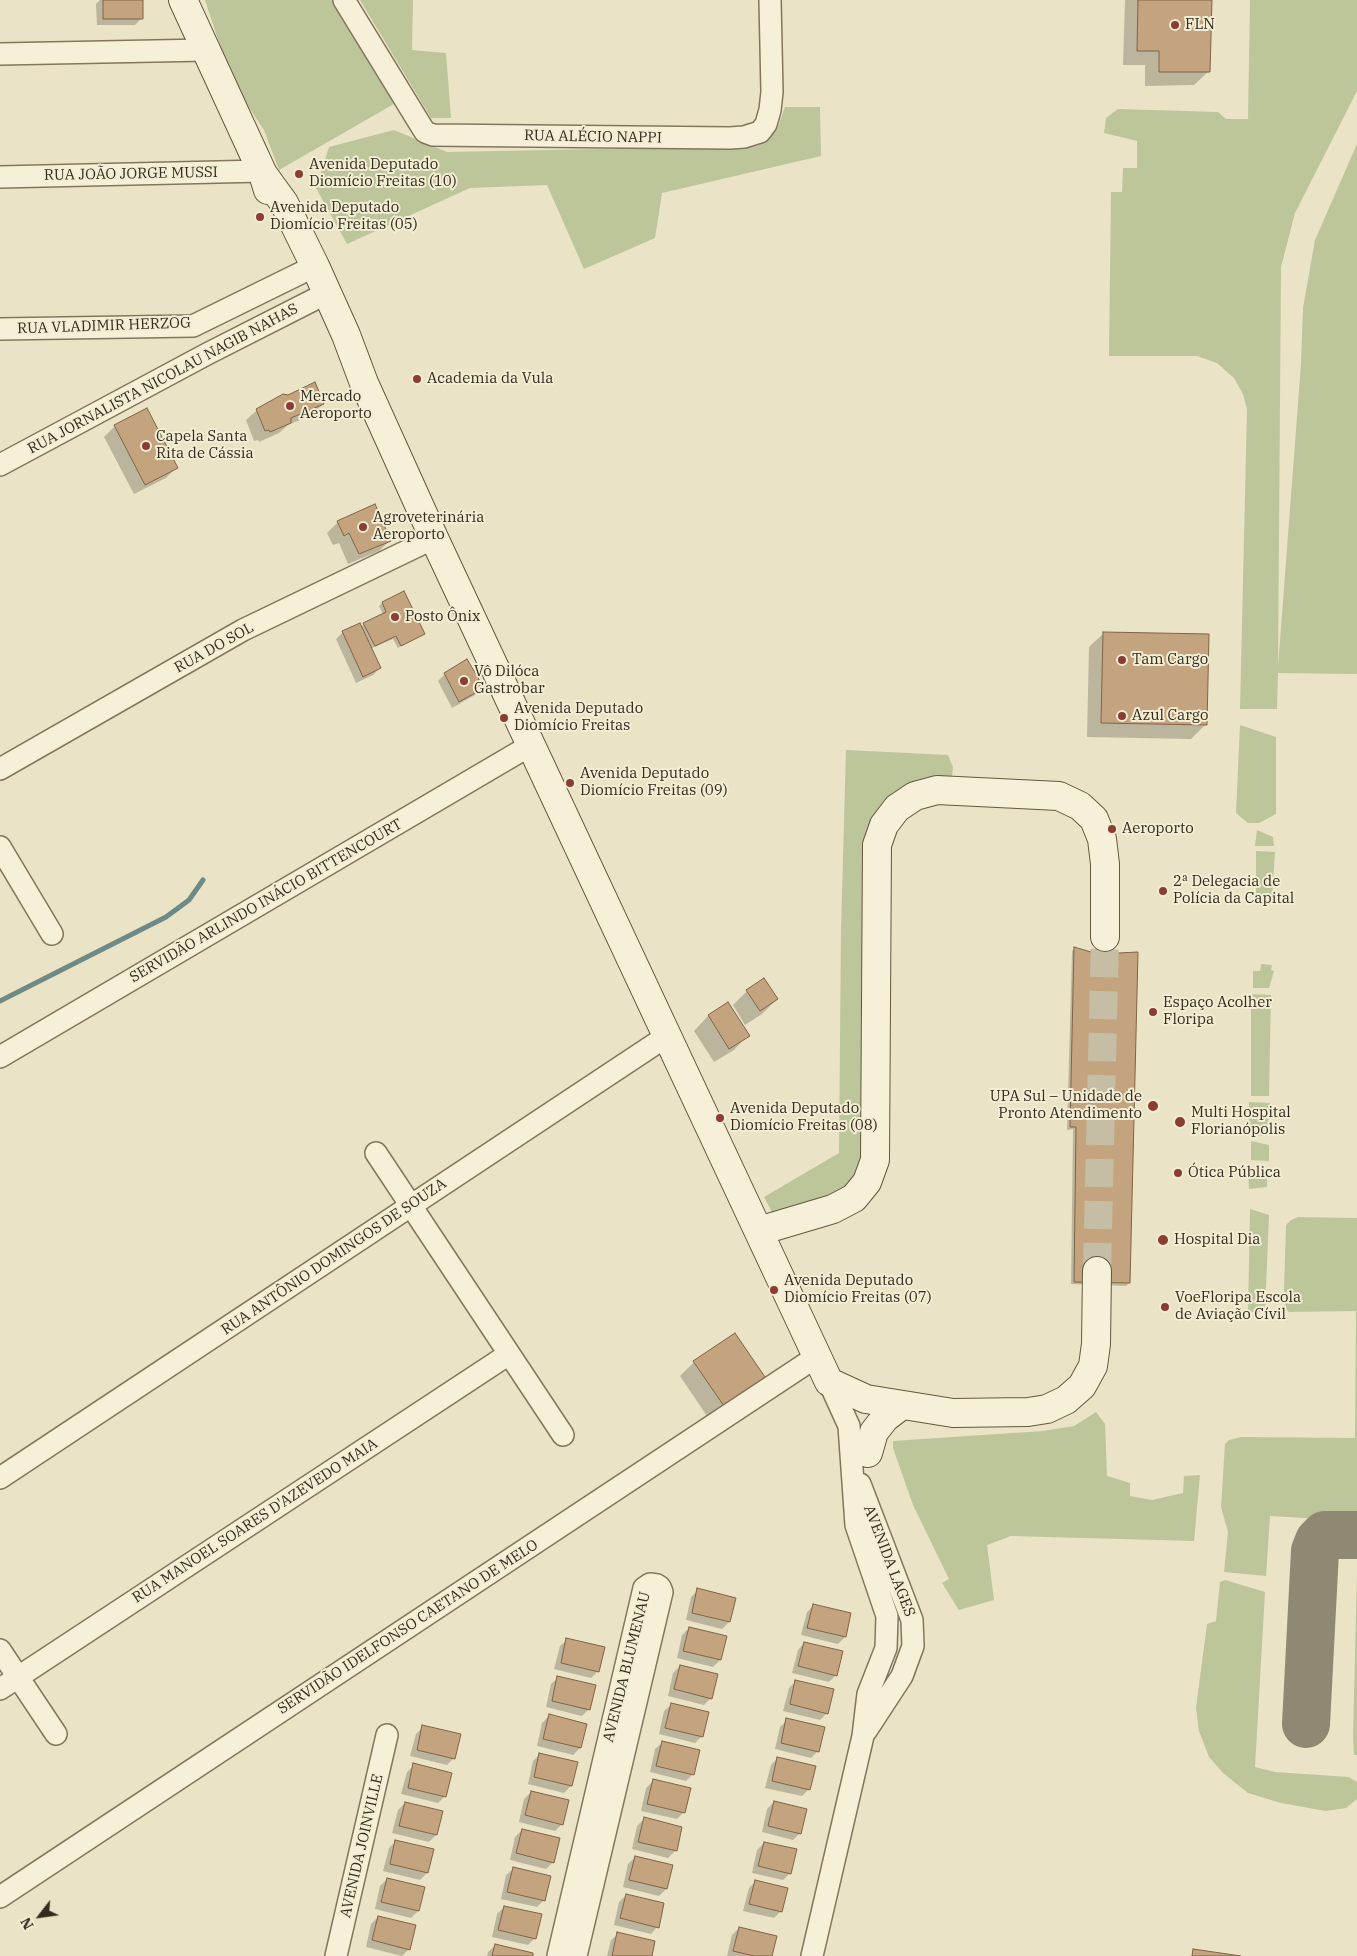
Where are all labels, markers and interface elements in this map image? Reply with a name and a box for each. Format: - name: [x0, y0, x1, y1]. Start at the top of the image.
- place label: FLN: [1185, 16, 1215, 34]
- marker: FLN: [1169, 19, 1181, 31]
- street label: RUA ALÉCIO NAPPI: [524, 127, 662, 147]
- place label: Avenida Deputado Diomício Freitas (10): [309, 156, 457, 191]
- street label: RUA JOÃO JORGE MUSSI: [44, 163, 218, 185]
- marker: Avenida Deputado Diomício Freitas (10): [293, 168, 305, 180]
- place label: Avenida Deputado Diomício Freitas (05): [270, 199, 418, 234]
- marker: Avenida Deputado Diomício Freitas (05): [254, 211, 266, 223]
- street label: RUA JORNALISTA NICOLAU NAGIB NAHAS: [25, 300, 301, 458]
- street label: RUA VLADIMIR HERZOG: [17, 314, 191, 338]
- place label: Academia da Vula: [427, 370, 553, 388]
- marker: Academia da Vula: [411, 373, 423, 385]
- place label: Mercado Aeroporto: [300, 388, 372, 423]
- marker: Mercado Aeroporto: [284, 400, 296, 412]
- place label: Capela Santa Rita de Cássia: [156, 428, 254, 463]
- marker: Capela Santa Rita de Cássia: [140, 440, 152, 452]
- place label: Agroveterinária Aeroporto: [373, 509, 484, 544]
- marker: Agroveterinária Aeroporto: [357, 521, 369, 533]
- place label: Posto Ônix: [405, 608, 480, 626]
- marker: Posto Ônix: [389, 611, 401, 623]
- street label: RUA DO SOL: [171, 619, 257, 677]
- place label: Tam Cargo: [1132, 651, 1208, 669]
- marker: Tam Cargo: [1116, 654, 1128, 666]
- place label: Vô Dilóca Gastrobar: [474, 663, 545, 698]
- marker: Vô Dilóca Gastrobar: [458, 675, 470, 687]
- place label: Avenida Deputado Diomício Freitas: [514, 700, 643, 735]
- place label: Azul Cargo: [1132, 707, 1208, 725]
- marker: Azul Cargo: [1116, 710, 1128, 722]
- marker: Avenida Deputado Diomício Freitas: [498, 712, 510, 724]
- place label: Avenida Deputado Diomício Freitas (09): [580, 765, 728, 800]
- marker: Avenida Deputado Diomício Freitas (09): [564, 777, 576, 789]
- street label: SERVIDÃO ARLINDO INÁCIO BITTENCOURT: [127, 815, 405, 987]
- place label: Aeroporto: [1122, 820, 1194, 838]
- marker: Aeroporto: [1106, 823, 1118, 835]
- place label: 2ª Delegacia de Polícia da Capital: [1173, 873, 1294, 908]
- marker: 2ª Delegacia de Polícia da Capital: [1157, 885, 1169, 897]
- place label: Espaço Acolher Floripa: [1163, 994, 1272, 1029]
- marker: Espaço Acolher Floripa: [1147, 1006, 1159, 1018]
- place label: UPA Sul – Unidade de Pronto Atendimento: [990, 1088, 1142, 1123]
- marker: UPA Sul – Unidade de Pronto Atendimento: [1146, 1099, 1160, 1113]
- place label: Avenida Deputado Diomício Freitas (08): [730, 1100, 878, 1135]
- place label: Multi Hospital Florianópolis: [1191, 1104, 1291, 1139]
- marker: Avenida Deputado Diomício Freitas (08): [714, 1112, 726, 1124]
- marker: Multi Hospital Florianópolis: [1173, 1115, 1187, 1129]
- place label: Ótica Pública: [1188, 1164, 1281, 1182]
- marker: Ótica Pública: [1172, 1167, 1184, 1179]
- street label: RUA ANTÔNIO DOMINGOS DE SOUZA: [218, 1175, 450, 1339]
- place label: Hospital Dia: [1174, 1231, 1260, 1249]
- marker: Hospital Dia: [1156, 1233, 1170, 1247]
- place label: Avenida Deputado Diomício Freitas (07): [784, 1272, 932, 1307]
- marker: Avenida Deputado Diomício Freitas (07): [768, 1284, 780, 1296]
- place label: VoeFloripa Escola de Aviação Cívil: [1175, 1289, 1301, 1324]
- marker: VoeFloripa Escola de Aviação Cívil: [1159, 1301, 1171, 1313]
- street label: RUA MANOEL SOARES D'AZEVEDO MAIA: [129, 1435, 381, 1607]
- street label: AVENIDA LAGES: [859, 1503, 919, 1619]
- street label: SERVIDÃO IDELFONSO CAETANO DE MELO: [274, 1536, 542, 1718]
- street label: AVENIDA BLUMENAU: [600, 1590, 654, 1744]
- street label: AVENIDA JOINVILLE: [337, 1772, 387, 1920]
- north arrow: [15, 1891, 65, 1941]
- text: N: [16, 1914, 38, 1933]

